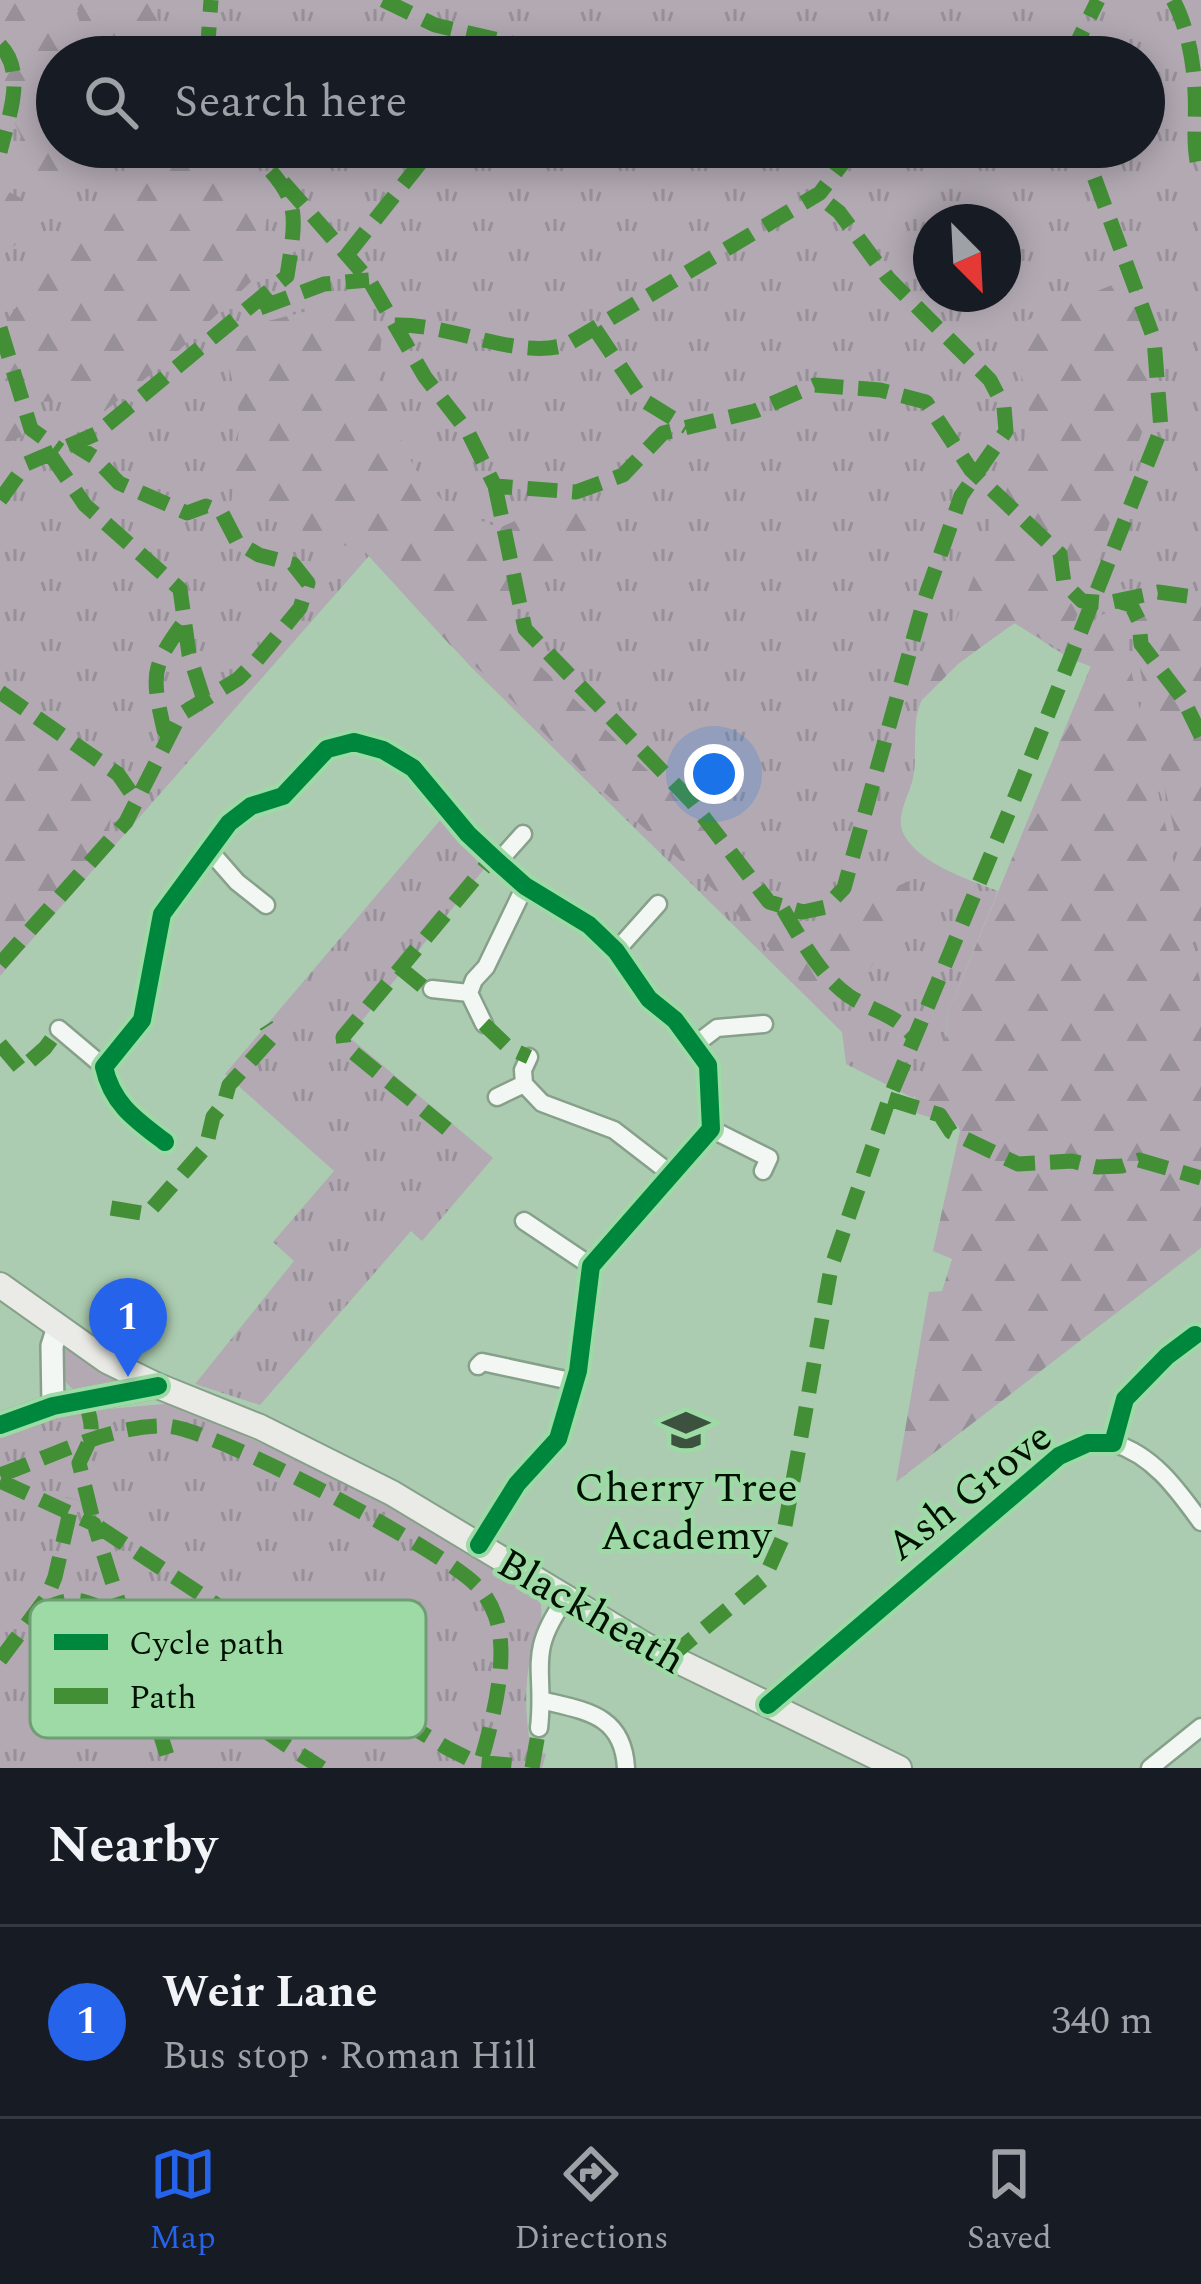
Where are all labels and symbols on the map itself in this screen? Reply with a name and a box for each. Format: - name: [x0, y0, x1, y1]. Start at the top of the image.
- north arrow: [913, 204, 1021, 312]
- your location: [684, 744, 744, 804]
- pin: 1: [89, 1278, 167, 1377]
- school or university icon: Cherry Tree Academy: [661, 1405, 711, 1455]
- street label: Ash Grove: [873, 1407, 1066, 1577]
- place label: Cherry Tree Academy: [574, 1457, 798, 1568]
- street label: Blackheath: [485, 1533, 697, 1691]
- legend: [30, 1600, 426, 1738]
- text: Cycle path: [129, 1619, 284, 1669]
- text: Path: [129, 1673, 196, 1723]

